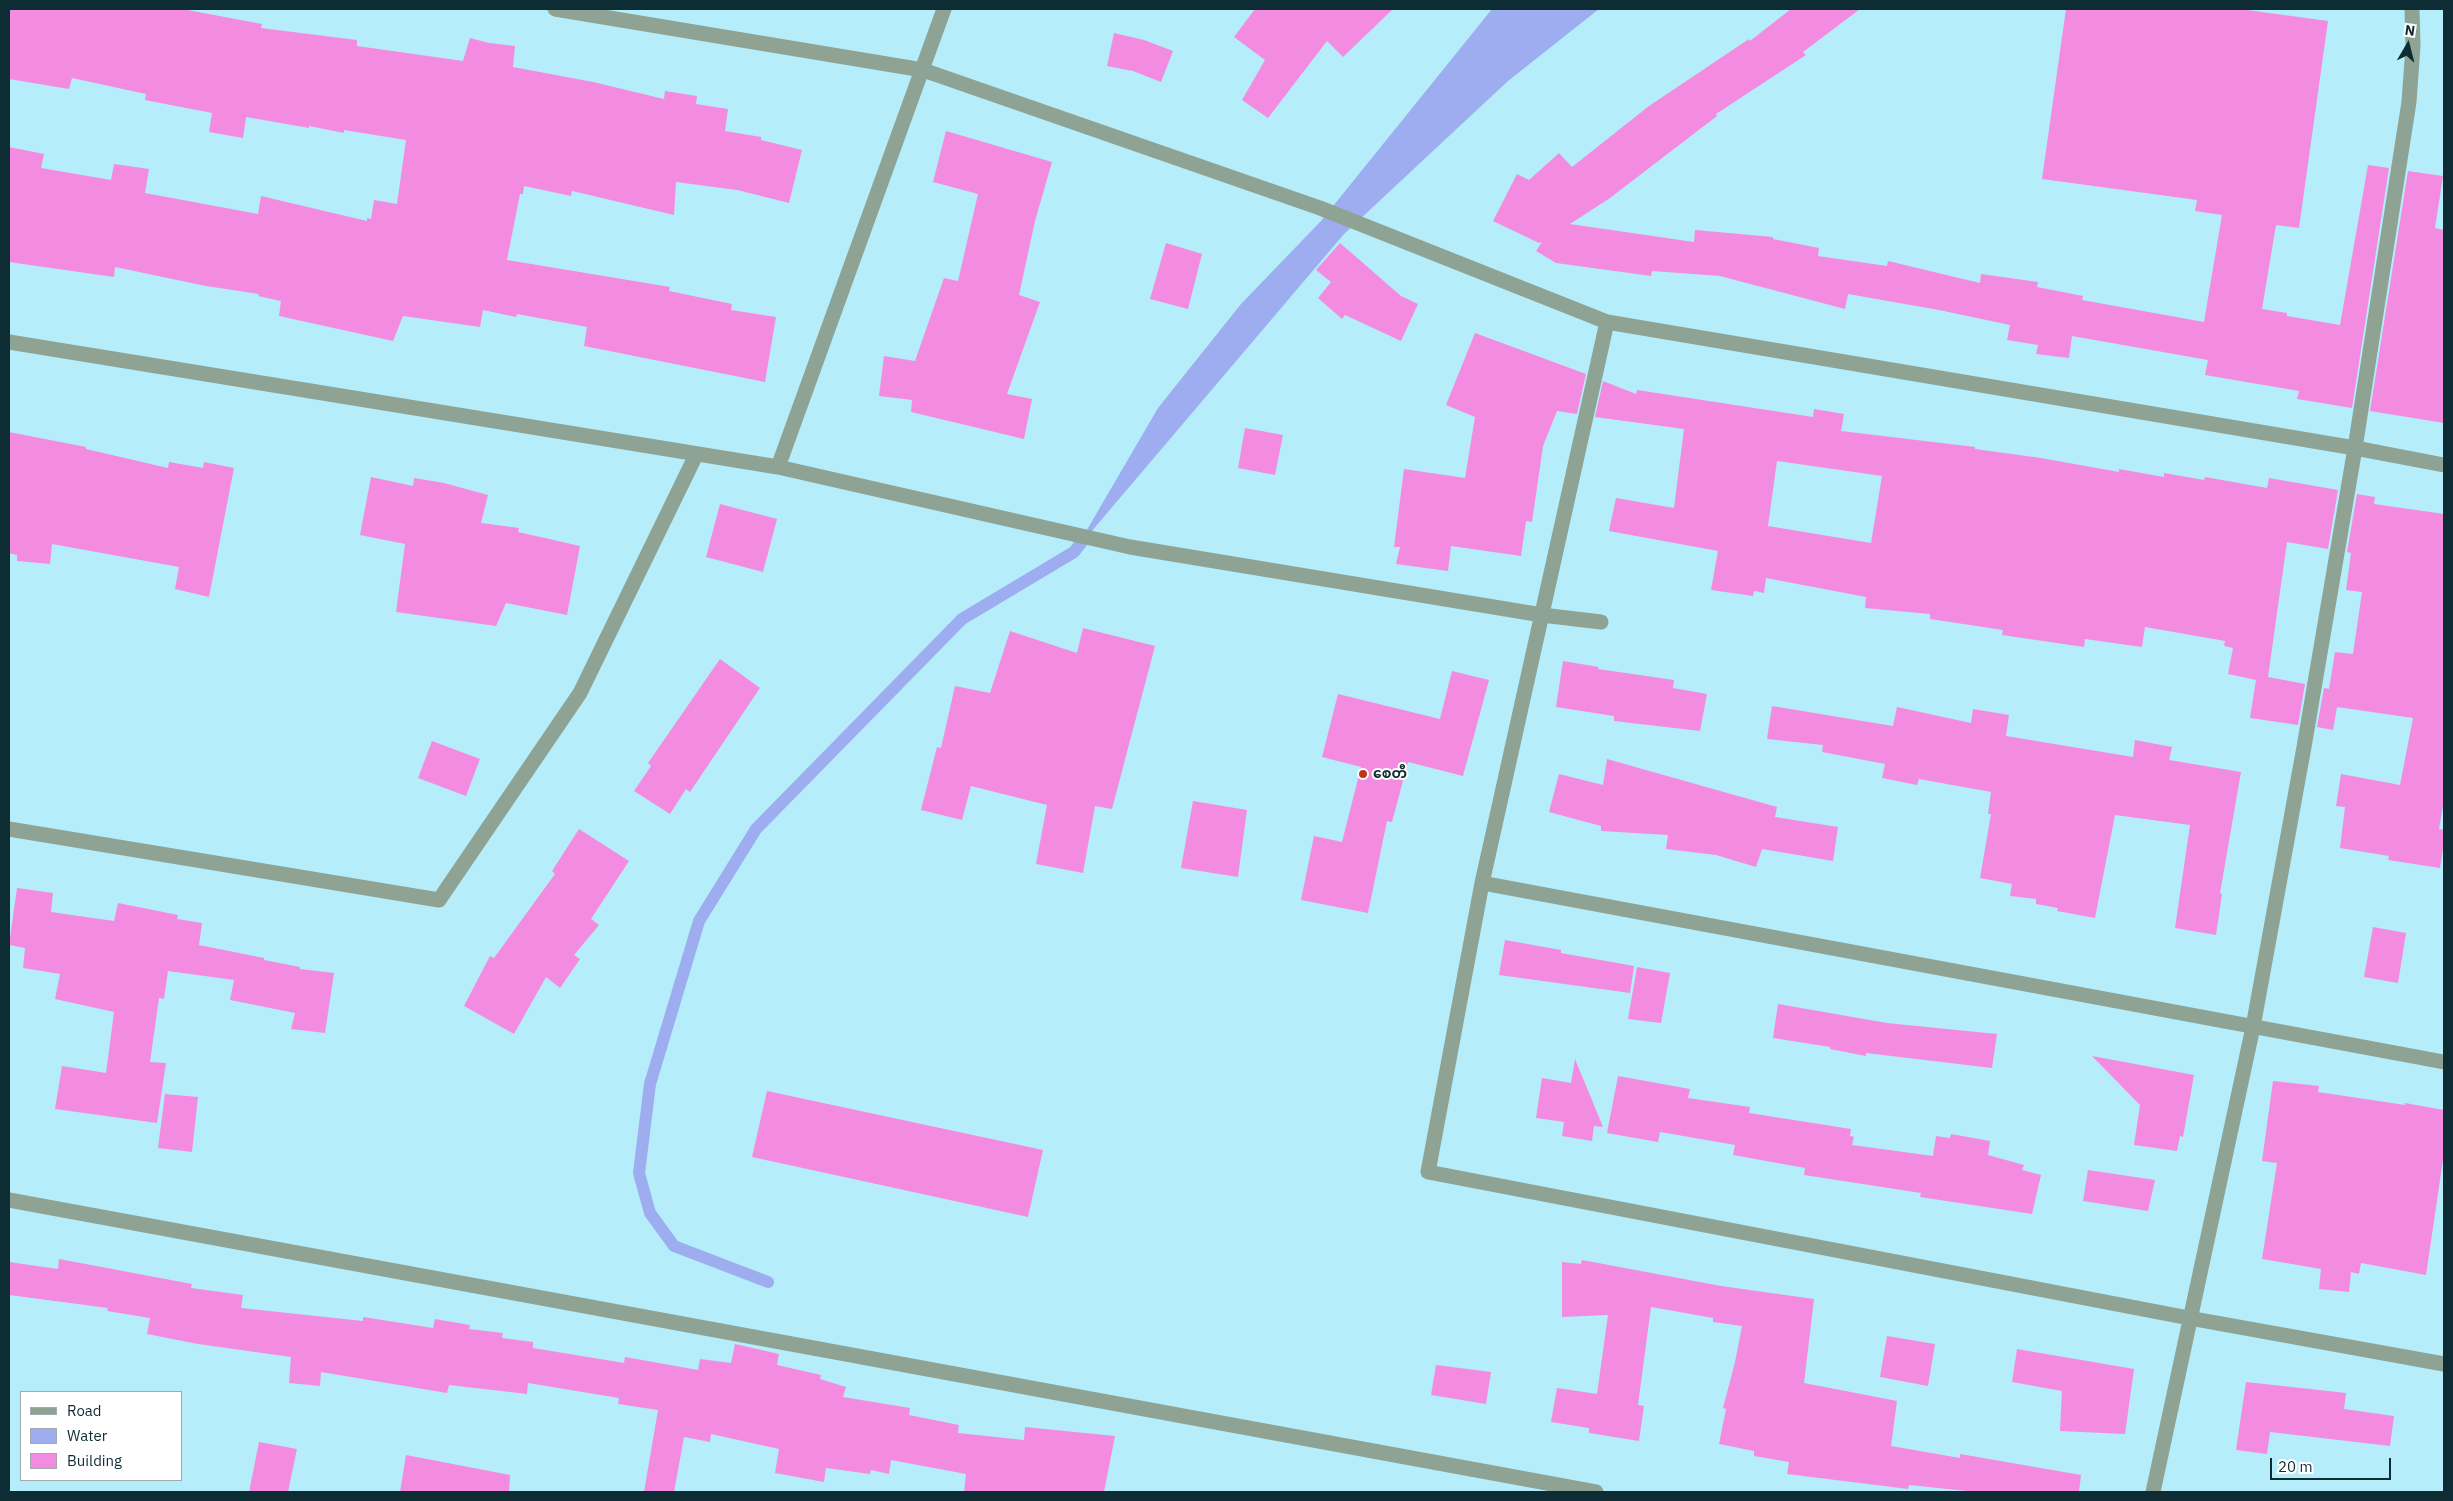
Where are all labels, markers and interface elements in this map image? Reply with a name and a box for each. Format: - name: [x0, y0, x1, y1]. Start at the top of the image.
- north arrow: [2383, 20, 2433, 70]
- text: N: [2404, 21, 2416, 40]
- place label: စေတီ: [1373, 766, 1407, 782]
- marker: စေတီ: [1357, 768, 1369, 780]
- legend: [20, 1391, 182, 1481]
- text: Road: [67, 1401, 102, 1420]
- text: Water: [67, 1426, 107, 1445]
- scale bar: [2273, 1448, 2394, 1480]
- text: Building: [67, 1451, 122, 1470]
- text: 20 m: [2278, 1457, 2313, 1476]

